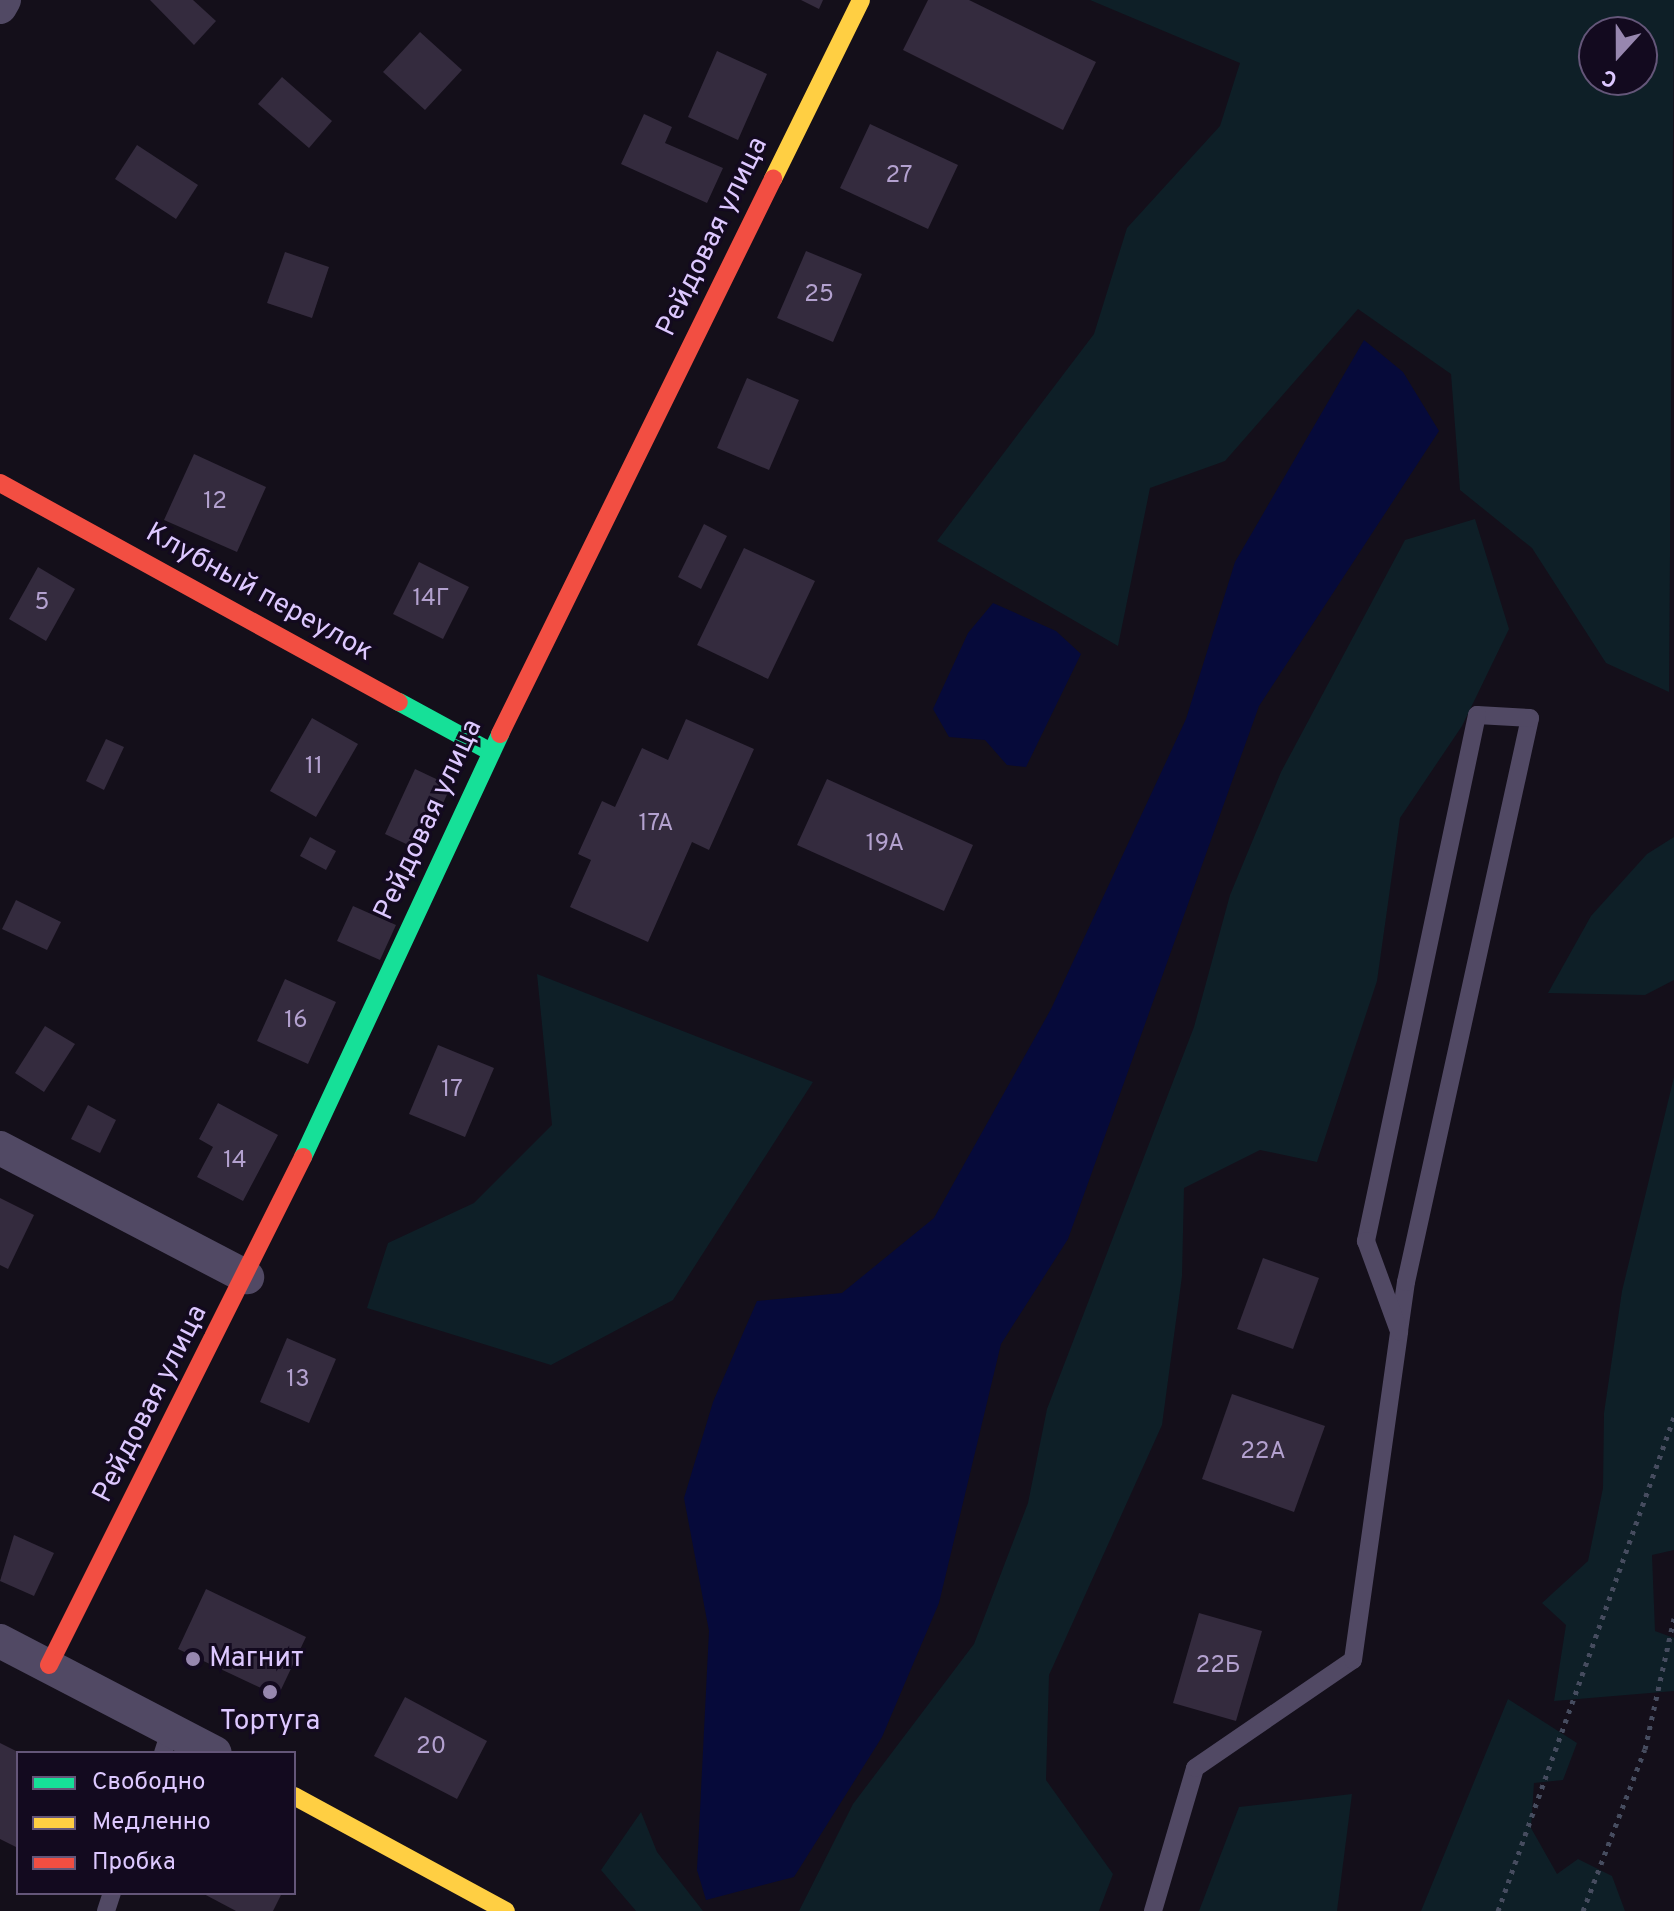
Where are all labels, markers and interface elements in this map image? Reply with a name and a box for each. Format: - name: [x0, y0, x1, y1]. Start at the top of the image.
- north arrow: [1578, 16, 1658, 96]
- text: С: [1599, 62, 1621, 92]
- street label: Рейдовая улица: [650, 132, 776, 342]
- house number: 27: [886, 163, 912, 191]
- house number: 25: [804, 282, 834, 310]
- house number: 12: [203, 489, 227, 517]
- street label: Клубный переулок: [139, 517, 379, 669]
- house number: 14Г: [412, 586, 450, 614]
- house number: 5: [35, 590, 49, 618]
- street label: Рейдовая улица: [368, 714, 490, 926]
- house number: 11: [305, 754, 323, 782]
- house number: 17А: [639, 811, 673, 839]
- house number: 19А: [866, 831, 904, 859]
- house number: 16: [284, 1008, 308, 1036]
- house number: 17: [441, 1077, 463, 1105]
- house number: 14: [223, 1148, 247, 1176]
- street label: Рейдовая улица: [87, 1300, 215, 1508]
- house number: 13: [286, 1367, 310, 1395]
- house number: 22А: [1240, 1439, 1286, 1467]
- place label: Магнит: [209, 1642, 304, 1676]
- marker: Магнит: [184, 1650, 202, 1668]
- house number: 22Б: [1195, 1653, 1241, 1681]
- marker: Тортуга: [261, 1683, 279, 1701]
- place label: Тортуга: [220, 1705, 320, 1739]
- house number: 20: [416, 1734, 446, 1762]
- legend: [16, 1751, 296, 1895]
- text: Свободно: [92, 1768, 205, 1798]
- text: Медленно: [92, 1808, 211, 1838]
- text: Пробка: [92, 1848, 176, 1878]

